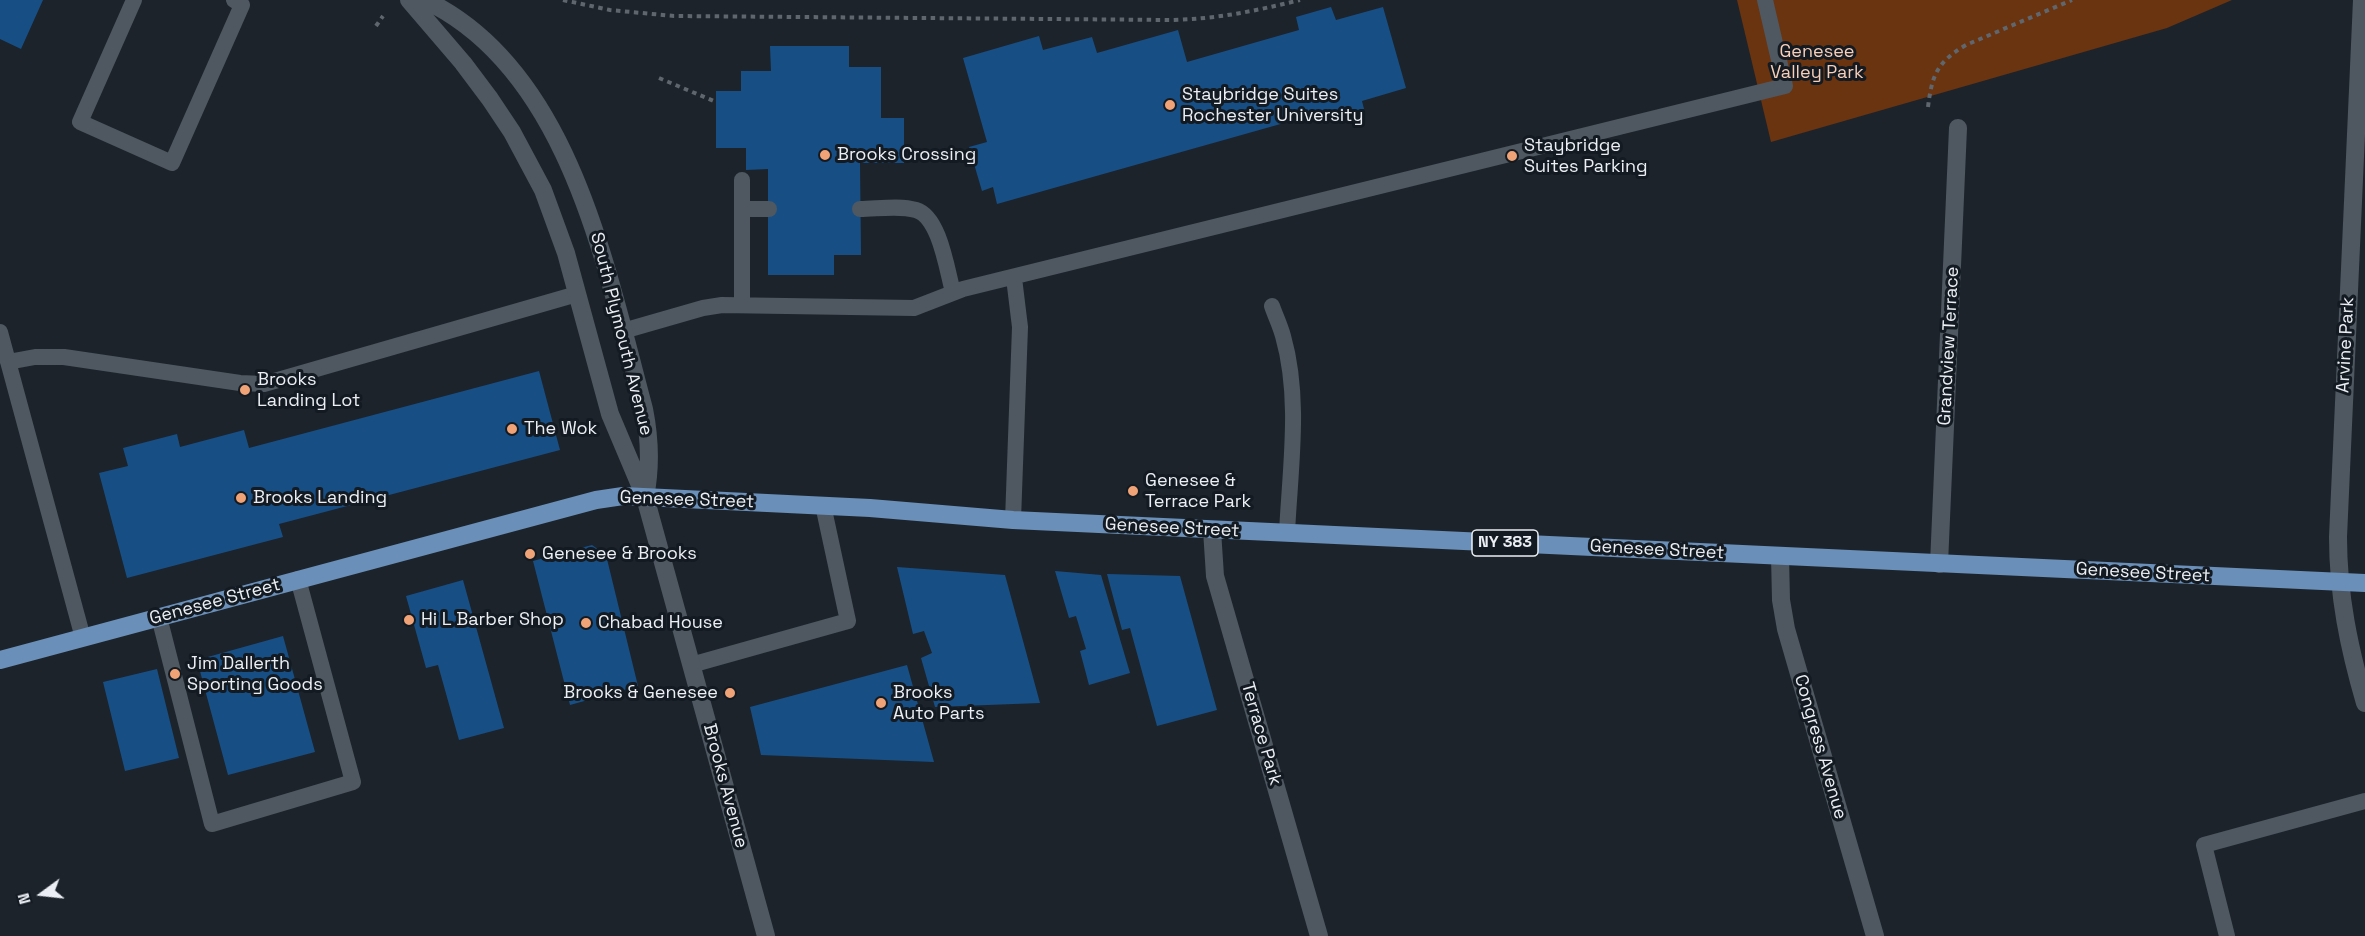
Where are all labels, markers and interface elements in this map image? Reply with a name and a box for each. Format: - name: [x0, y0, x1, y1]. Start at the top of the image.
- park label: Genesee Valley Park: [1770, 41, 1864, 84]
- place label: Staybridge Suites Rochester University: [1182, 84, 1363, 127]
- marker: Staybridge Suites Rochester University: [1163, 98, 1177, 112]
- place label: Staybridge Suites Parking: [1524, 135, 1648, 178]
- place label: Brooks Crossing: [837, 144, 976, 166]
- marker: Brooks Crossing: [818, 148, 832, 162]
- marker: Staybridge Suites Parking: [1505, 149, 1519, 163]
- street label: South Plymouth Avenue: [585, 230, 657, 438]
- street label: Grandview Terrace: [1934, 266, 1964, 426]
- street label: Arvine Park: [2333, 297, 2359, 393]
- place label: Brooks Landing Lot: [257, 369, 360, 412]
- marker: Brooks Landing Lot: [238, 383, 252, 397]
- place label: The Wok: [524, 418, 597, 440]
- marker: The Wok: [505, 422, 519, 436]
- place label: Genesee & Terrace Park: [1145, 470, 1251, 512]
- marker: Genesee & Terrace Park: [1126, 484, 1140, 498]
- place label: Brooks Landing: [253, 487, 387, 509]
- street label: Genesee Street: [619, 487, 755, 513]
- marker: Brooks Landing: [234, 491, 248, 505]
- street label: Genesee Street: [1104, 514, 1240, 542]
- road number: NY 383: [1472, 530, 1538, 556]
- street label: Genesee Street: [1589, 536, 1725, 564]
- place label: Genesee & Brooks: [542, 543, 697, 565]
- marker: Genesee & Brooks: [523, 547, 537, 561]
- street label: Genesee Street: [2075, 559, 2211, 587]
- street label: Genesee Street: [147, 574, 283, 630]
- place label: Hi L Barber Shop: [421, 609, 564, 631]
- place label: Chabad House: [598, 612, 723, 634]
- marker: Hi L Barber Shop: [402, 613, 416, 627]
- marker: Chabad House: [579, 616, 593, 630]
- place label: Jim Dallerth Sporting Goods: [187, 653, 323, 696]
- marker: Jim Dallerth Sporting Goods: [168, 667, 182, 681]
- street label: Congress Avenue: [1789, 672, 1851, 822]
- street label: Terrace Park: [1236, 680, 1286, 788]
- place label: Brooks & Genesee: [563, 682, 718, 704]
- place label: Brooks Auto Parts: [893, 682, 985, 724]
- marker: Brooks & Genesee: [723, 686, 737, 700]
- marker: Brooks Auto Parts: [874, 696, 888, 710]
- street label: Brooks Avenue: [698, 722, 752, 850]
- north arrow: [12, 864, 72, 924]
- text: N: [13, 891, 36, 907]

